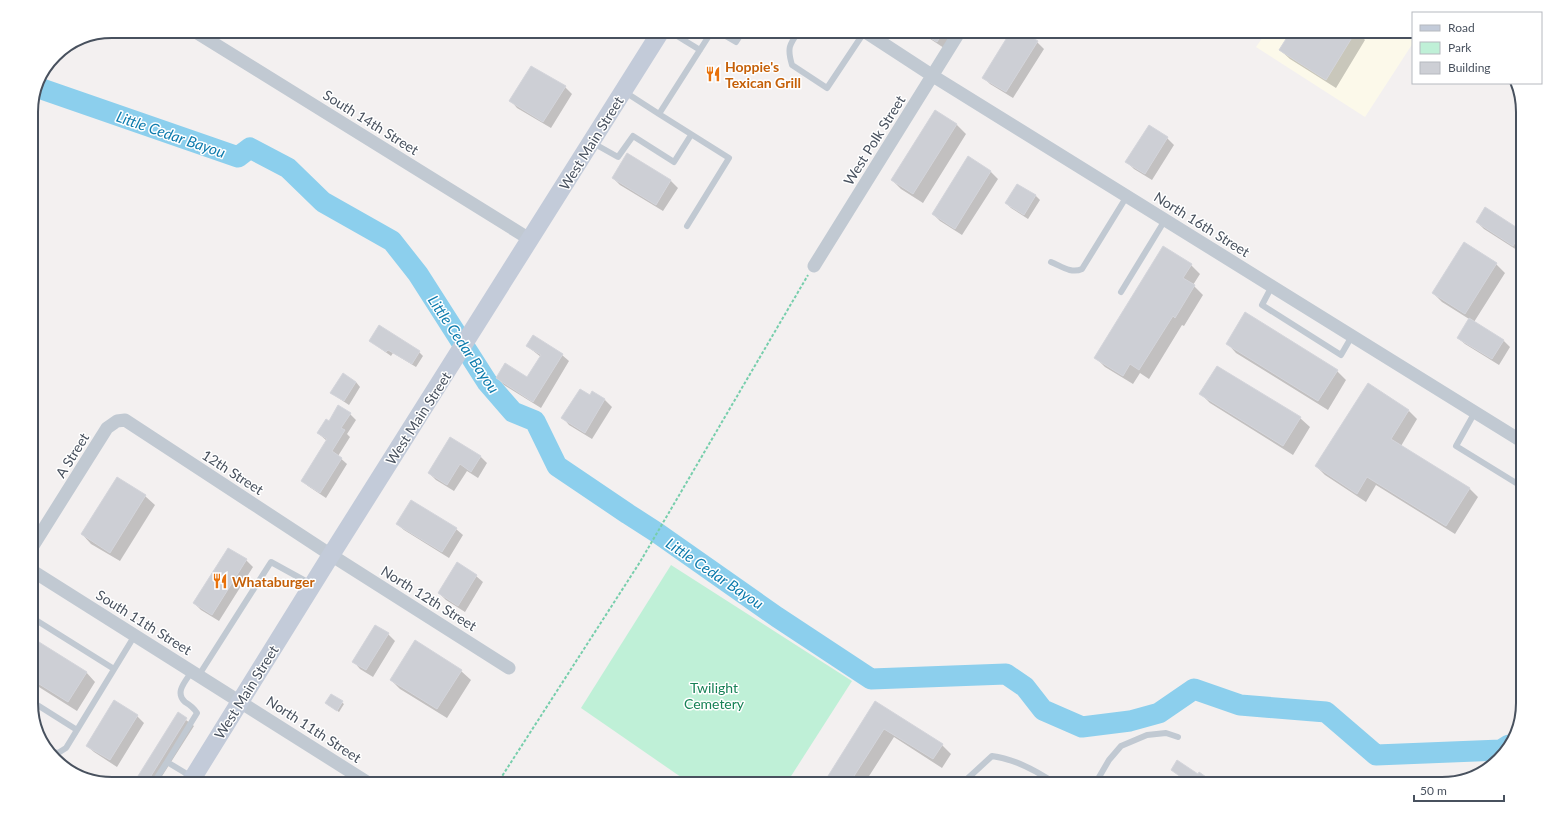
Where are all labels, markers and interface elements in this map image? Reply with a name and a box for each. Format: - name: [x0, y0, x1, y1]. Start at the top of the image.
- legend: [1412, 12, 1542, 84]
- text: Road: [1448, 20, 1475, 35]
- text: Park: [1448, 40, 1472, 55]
- place label: Hoppie's Texican Grill: [725, 58, 801, 91]
- text: Building: [1448, 60, 1491, 75]
- restaurant icon: Hoppie's Texican Grill: [704, 65, 722, 83]
- street label: South 14th Street: [320, 86, 422, 158]
- street label: West Polk Street: [840, 92, 908, 188]
- street label: West Main Street: [555, 93, 627, 193]
- water label: Little Cedar Bayou: [114, 107, 228, 161]
- street label: North 16th Street: [1151, 188, 1253, 260]
- water label: Little Cedar Bayou: [425, 292, 503, 396]
- street label: West Main Street: [382, 368, 454, 468]
- street label: A Street: [52, 430, 92, 480]
- street label: 12th Street: [199, 446, 267, 498]
- water label: Little Cedar Bayou: [663, 534, 767, 612]
- street label: North 12th Street: [378, 562, 480, 634]
- restaurant icon: Whataburger: [211, 572, 229, 590]
- place label: Whataburger: [232, 573, 316, 590]
- street label: South 11th Street: [93, 586, 195, 658]
- street label: West Main Street: [210, 642, 282, 742]
- park label: Twilight Cemetery: [684, 679, 745, 712]
- street label: North 11th Street: [263, 692, 365, 766]
- scale bar: [1414, 777, 1504, 803]
- text: 50 m: [1420, 783, 1447, 798]

